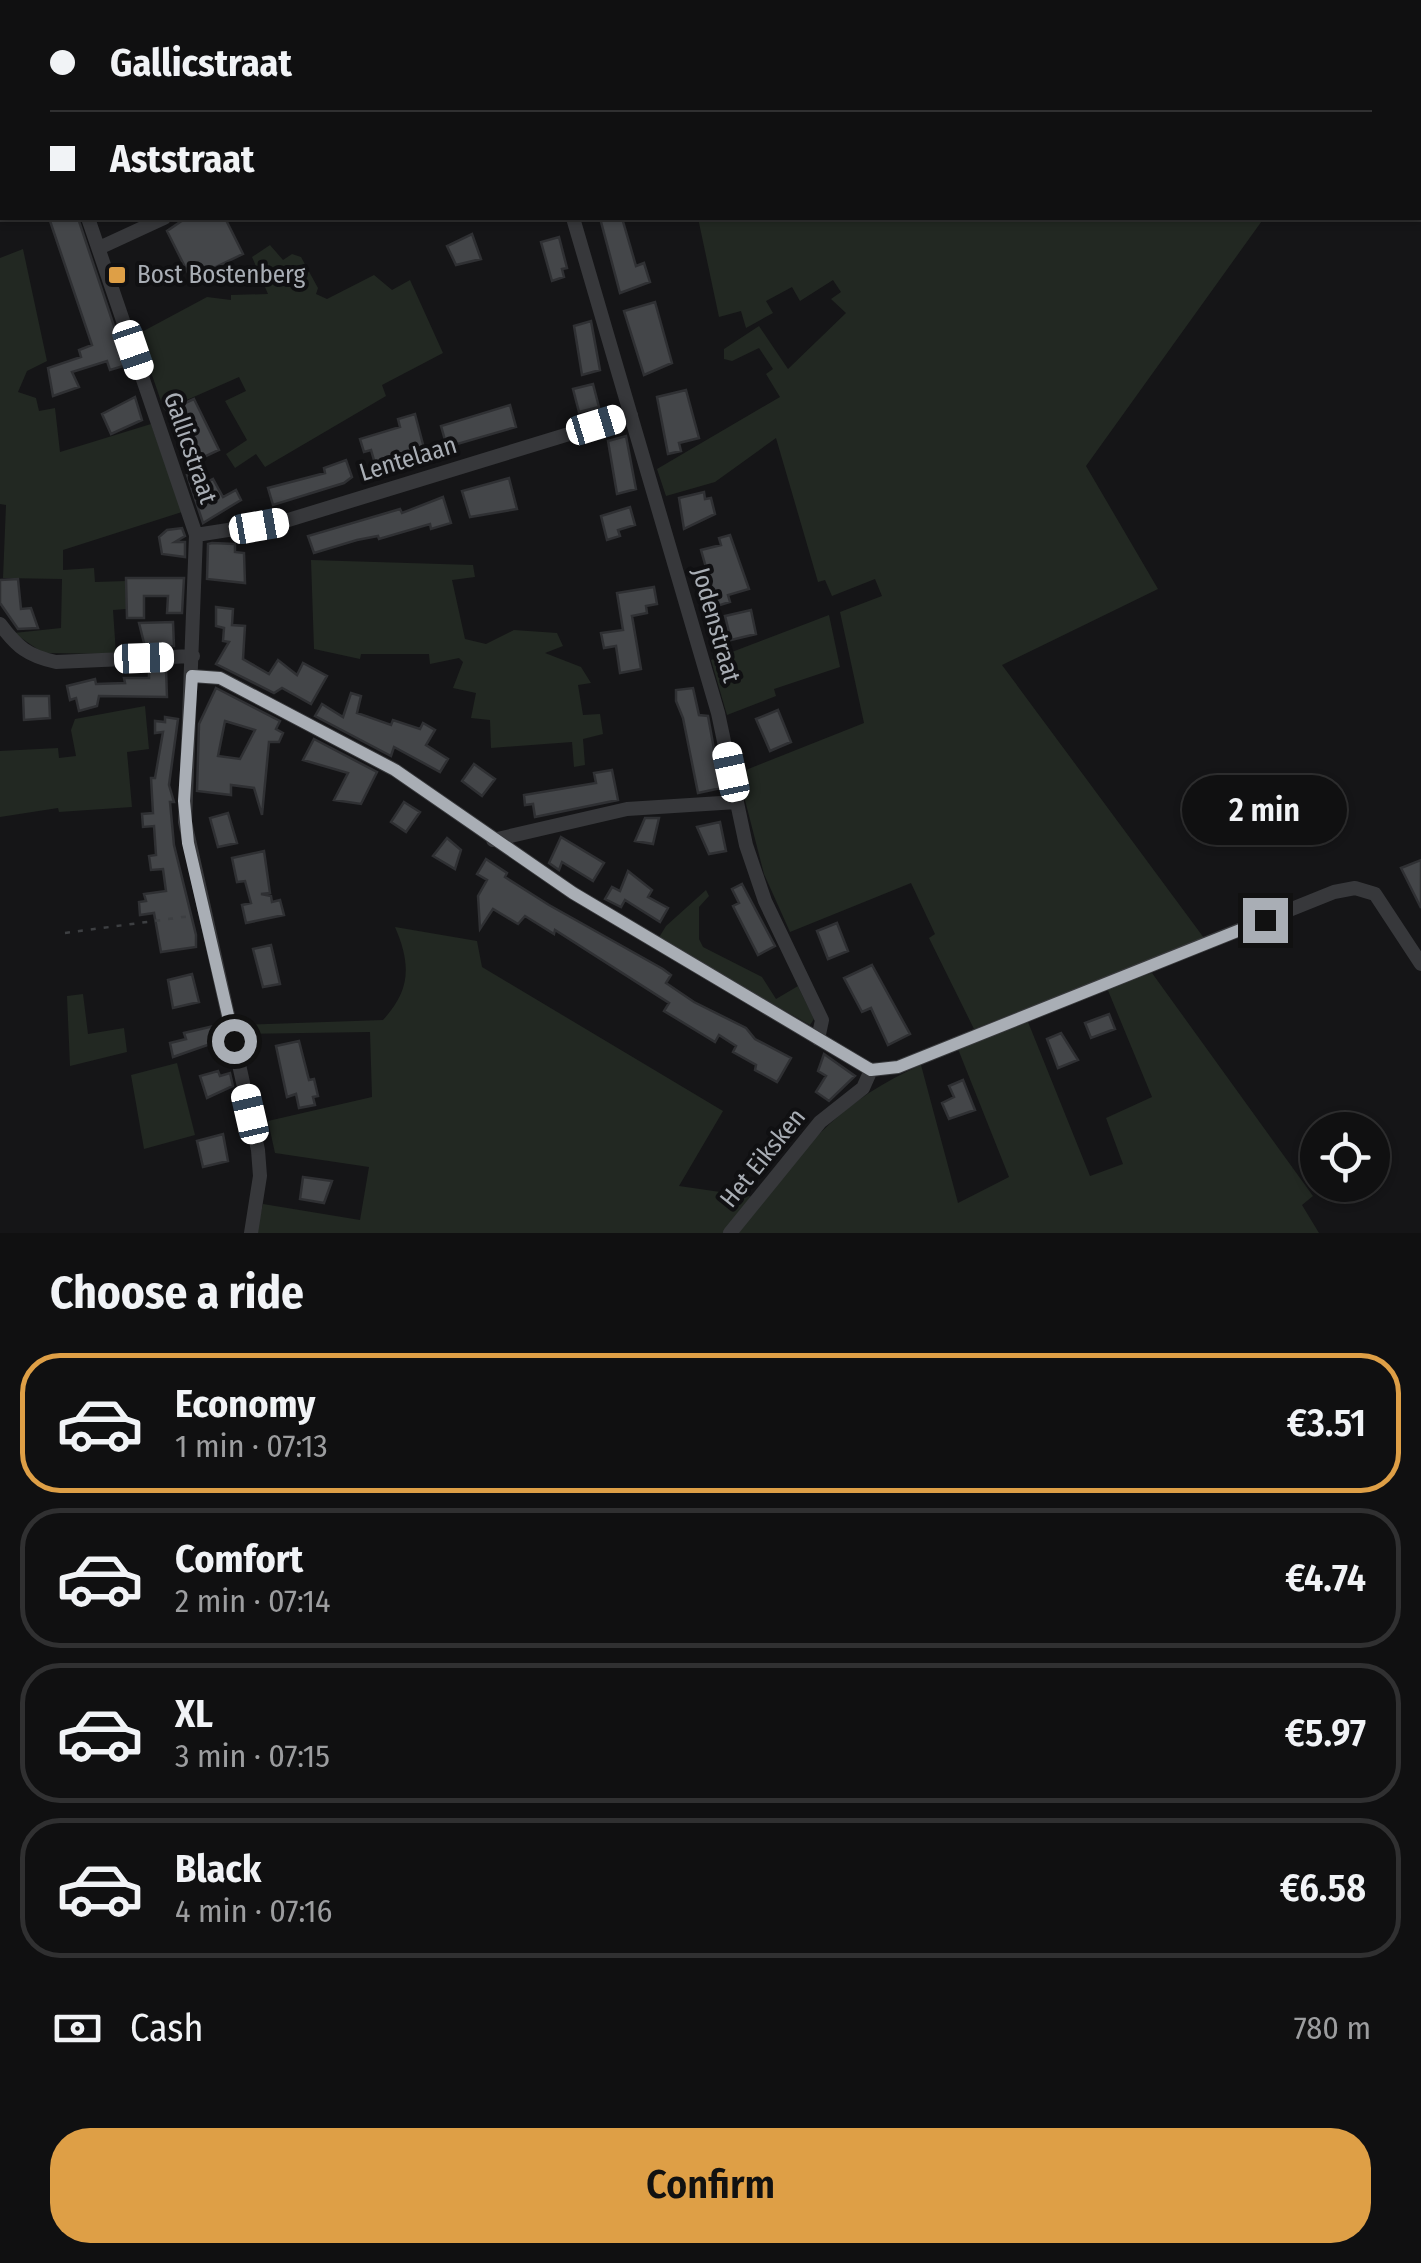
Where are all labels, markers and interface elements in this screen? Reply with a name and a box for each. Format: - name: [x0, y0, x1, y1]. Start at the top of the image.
- text: Gallicstraat: [110, 40, 292, 86]
- text: Aststraat: [110, 136, 254, 182]
- place label: Bost Bostenberg: [137, 260, 305, 290]
- marker: Bost Bostenberg: [106, 264, 128, 286]
- car: [109, 317, 157, 383]
- street label: Gallicstraat: [157, 388, 223, 508]
- car: [563, 402, 629, 448]
- street label: Lentelaan: [356, 430, 460, 488]
- car: [227, 506, 291, 546]
- street label: Jodenstraat: [685, 564, 747, 687]
- car: [113, 642, 175, 674]
- car: [710, 740, 752, 804]
- callout: 2 min: [1182, 775, 1348, 845]
- text: 2 min: [1229, 791, 1300, 829]
- route end: [1243, 898, 1288, 943]
- route start: [212, 1019, 257, 1064]
- car: [229, 1081, 271, 1147]
- street label: Het Eiksken: [714, 1102, 812, 1214]
- map controls: [1300, 1112, 1390, 1202]
- button: locate: [1300, 1112, 1390, 1202]
- text: Choose a ride: [50, 1266, 304, 1320]
- icon: car: [55, 1378, 145, 1468]
- text: Economy: [175, 1381, 315, 1427]
- text: €3.51: [1287, 1400, 1366, 1446]
- text: 1 min · 07:13: [175, 1427, 328, 1465]
- icon: car: [55, 1533, 145, 1623]
- text: Comfort: [175, 1536, 303, 1582]
- text: €4.74: [1285, 1555, 1366, 1601]
- text: 2 min · 07:14: [175, 1582, 331, 1620]
- icon: car: [55, 1688, 145, 1778]
- text: XL: [175, 1691, 213, 1737]
- text: €5.97: [1285, 1710, 1366, 1756]
- text: 3 min · 07:15: [175, 1737, 330, 1775]
- icon: car: [55, 1843, 145, 1933]
- text: Black: [175, 1846, 261, 1892]
- text: €6.58: [1280, 1865, 1366, 1911]
- text: 4 min · 07:16: [175, 1892, 332, 1930]
- icon: cash: [50, 2001, 105, 2056]
- text: Cash: [130, 2005, 204, 2051]
- text: 780 m: [1294, 2009, 1371, 2047]
- button: Confirm: [50, 2128, 1371, 2243]

